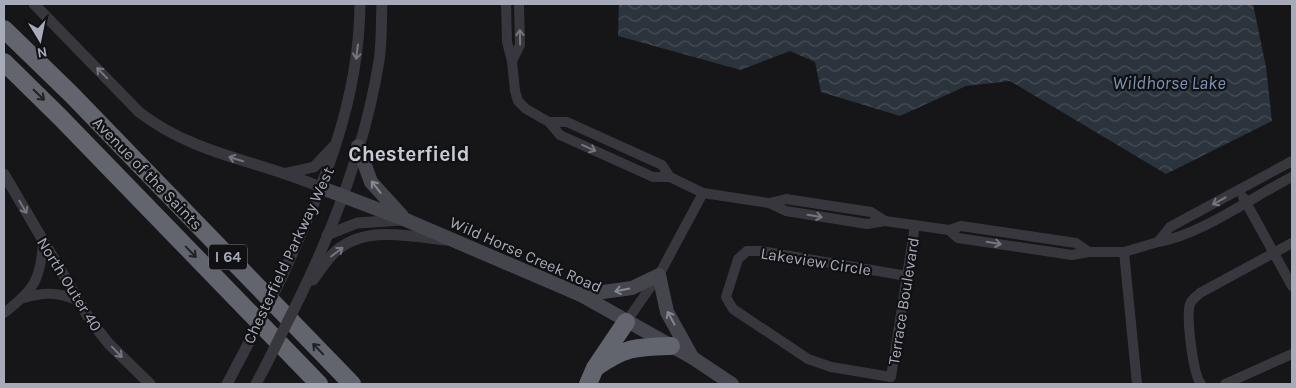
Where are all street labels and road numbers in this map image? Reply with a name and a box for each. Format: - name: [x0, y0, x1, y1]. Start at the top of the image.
- street label: Avenue of the Saints: [89, 113, 206, 234]
- street label: Chesterfield Parkway West: [239, 164, 338, 347]
- street label: Wild Horse Creek Road: [447, 212, 605, 297]
- street label: North Outer 40: [33, 234, 106, 335]
- street label: Terrace Boulevard: [884, 236, 923, 366]
- street label: Lakeview Circle: [759, 243, 872, 280]
- road number: I 64: [209, 244, 247, 270]

